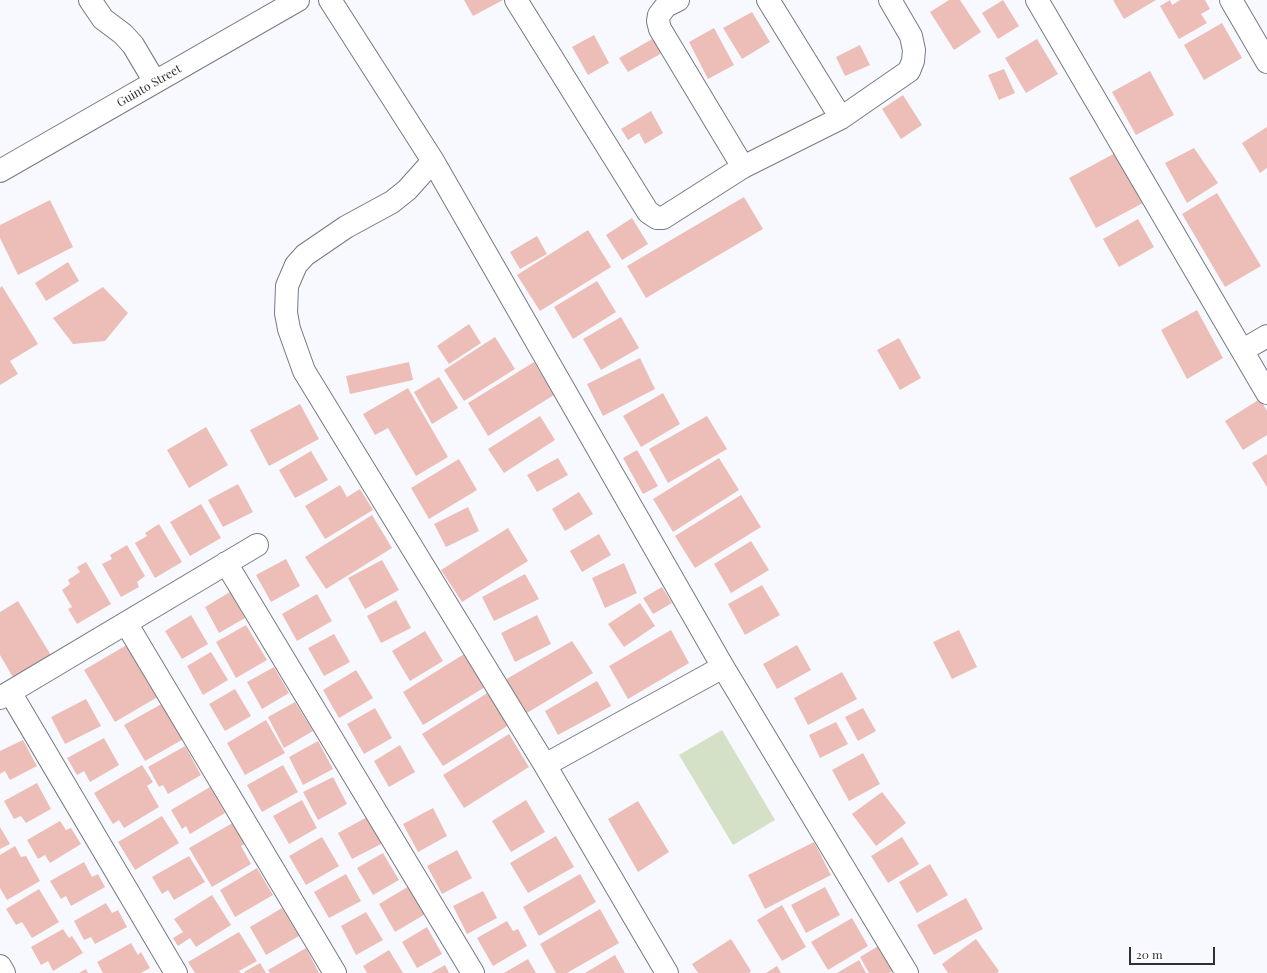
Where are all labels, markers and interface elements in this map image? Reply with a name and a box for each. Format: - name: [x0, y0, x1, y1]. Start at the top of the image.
- street label: Guinto Street: [114, 62, 184, 110]
- scale bar: [1131, 939, 1217, 965]
- text: 20 m: [1136, 946, 1163, 962]

